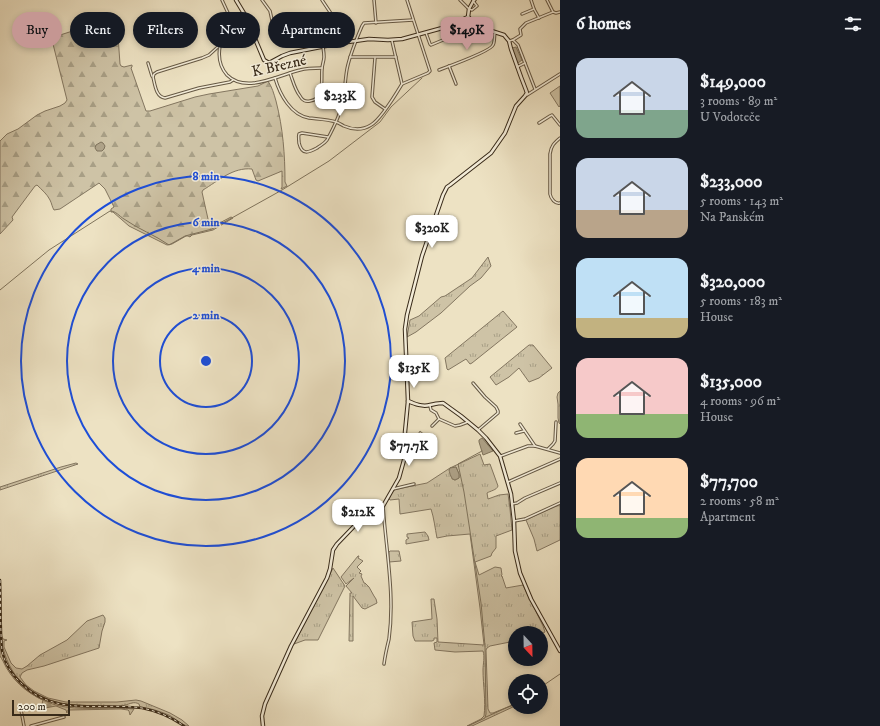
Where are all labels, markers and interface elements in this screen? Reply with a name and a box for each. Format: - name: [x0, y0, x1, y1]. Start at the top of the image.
- chip: Buy: [12, 12, 62, 48]
- chip: Rent: [70, 12, 125, 48]
- chip: Filters: [133, 12, 198, 48]
- chip: New: [206, 12, 260, 48]
- chip: Apartment: [268, 12, 355, 48]
- text: 6 homes: [576, 13, 631, 35]
- icon: filters: [842, 13, 864, 35]
- pin: $149K: [439, 17, 495, 51]
- text: $149K: [450, 22, 484, 38]
- street label: K Březné: [250, 50, 309, 81]
- text: $149,000: [700, 71, 766, 93]
- icon: home: [608, 74, 656, 122]
- pin: $233K: [312, 83, 368, 117]
- text: $233K: [324, 88, 356, 104]
- text: 3 rooms · 89 m²: [700, 93, 777, 109]
- text: U Vodoteče: [700, 109, 760, 125]
- text: 8 min: [193, 169, 220, 184]
- text: $233,000: [700, 171, 762, 193]
- icon: home: [608, 174, 656, 222]
- text: 5 rooms · 143 m²: [700, 193, 783, 209]
- text: Na Panském: [700, 209, 764, 225]
- text: 6 min: [192, 215, 220, 230]
- pin: $320K: [404, 215, 460, 249]
- text: $320K: [415, 220, 449, 236]
- text: 4 min: [191, 261, 221, 276]
- text: $320,000: [700, 271, 765, 293]
- icon: home: [608, 274, 656, 322]
- text: 5 rooms · 183 m²: [700, 293, 782, 309]
- text: 2 min: [193, 308, 220, 323]
- text: House: [700, 309, 733, 325]
- centre of rings: [199, 354, 213, 368]
- pin: $135K: [386, 355, 442, 389]
- text: $135K: [398, 360, 430, 376]
- text: $135,000: [700, 371, 762, 393]
- icon: home: [608, 374, 656, 422]
- text: 4 rooms · 96 m²: [700, 393, 780, 409]
- text: House: [700, 409, 733, 425]
- pin: $77.7K: [376, 433, 442, 467]
- text: $77.7K: [390, 438, 429, 454]
- text: $77,700: [700, 471, 758, 493]
- icon: home: [608, 474, 656, 522]
- text: 2 rooms · 58 m²: [700, 493, 779, 509]
- pin: $212K: [330, 499, 386, 533]
- text: $212K: [341, 504, 375, 520]
- text: Apartment: [700, 509, 755, 525]
- north arrow: [508, 626, 548, 666]
- map controls: [508, 626, 548, 714]
- button: locate: [508, 674, 548, 714]
- scale bar: [12, 698, 70, 717]
- text: 200 m: [18, 700, 46, 714]

